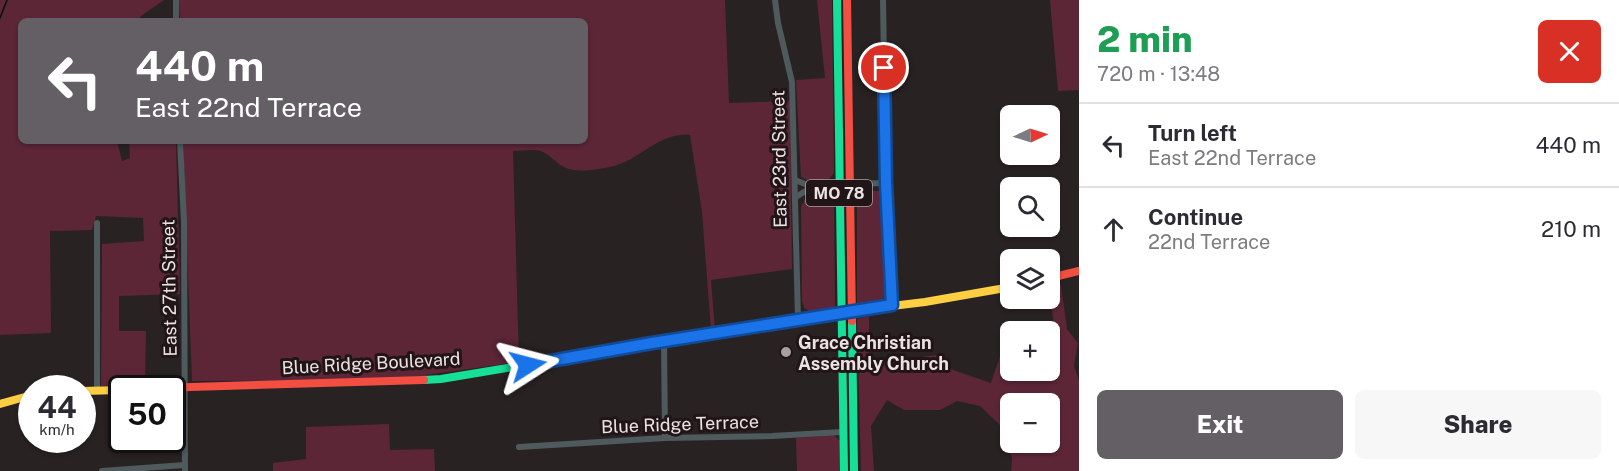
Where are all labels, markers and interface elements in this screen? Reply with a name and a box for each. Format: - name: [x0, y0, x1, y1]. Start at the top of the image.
- text: 2 min: [1097, 18, 1193, 60]
- button: close: [1538, 20, 1601, 83]
- text: 440 m: [135, 41, 264, 90]
- icon: left: [36, 42, 114, 120]
- pin: [858, 42, 909, 93]
- icon: arrive: [867, 51, 900, 84]
- text: 720 m · 13:48: [1097, 62, 1220, 86]
- street label: East 23rd Street: [767, 90, 791, 228]
- text: East 22nd Terrace: [135, 91, 362, 123]
- north arrow: [1000, 105, 1060, 165]
- map controls: [1000, 105, 1060, 453]
- text: Turn left: [1148, 120, 1237, 146]
- icon: left: [1097, 129, 1130, 162]
- text: 440 m: [1536, 132, 1601, 158]
- text: East 22nd Terrace: [1148, 146, 1316, 170]
- button: search: [1000, 177, 1060, 237]
- road number: MO 78: [806, 180, 872, 206]
- text: Continue: [1148, 204, 1243, 230]
- icon: ahead: [1097, 213, 1130, 246]
- text: 210 m: [1541, 216, 1601, 242]
- street label: East 27th Street: [157, 219, 181, 357]
- text: 22nd Terrace: [1148, 230, 1270, 254]
- button: layers: [1000, 249, 1060, 309]
- button: +: [1000, 321, 1060, 381]
- place label: Grace Christian Assembly Church: [798, 332, 949, 374]
- position arrow: [496, 333, 560, 397]
- marker: Grace Christian Assembly Church: [779, 345, 793, 359]
- street label: Blue Ridge Boulevard: [281, 348, 461, 378]
- speed limit sign: 50: [108, 375, 186, 453]
- text: 44: [37, 389, 77, 425]
- button: Exit: [1097, 390, 1343, 459]
- button: Share: [1355, 390, 1601, 459]
- button: −: [1000, 393, 1060, 453]
- street label: Blue Ridge Terrace: [601, 411, 759, 437]
- text: km/h: [39, 421, 75, 438]

